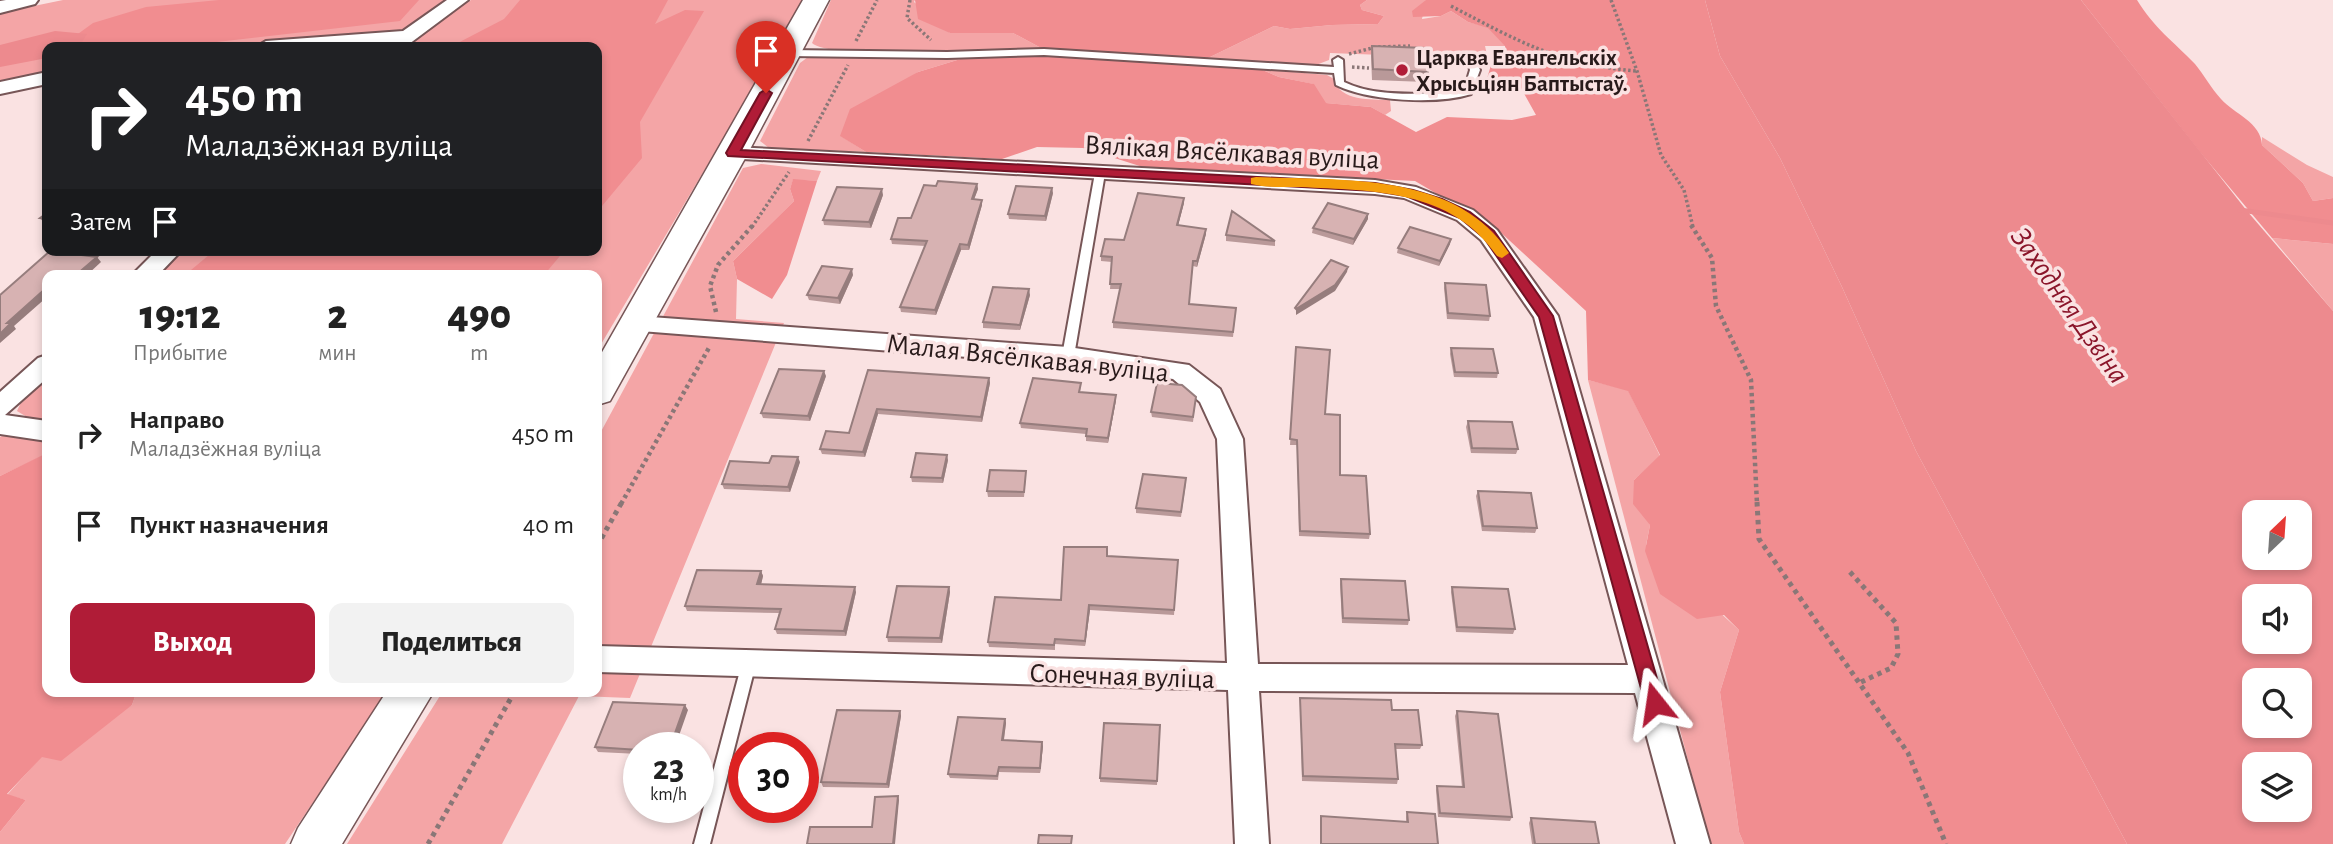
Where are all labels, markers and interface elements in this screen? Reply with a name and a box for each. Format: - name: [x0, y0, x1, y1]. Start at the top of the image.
- pin: [736, 21, 796, 93]
- icon: arrive: [747, 32, 785, 70]
- place label: Царква Евангельскіх Хрысьціян Баптыстаў.: [1416, 47, 1628, 96]
- marker: Царква Евангельскіх Хрысьціян Баптыстаў.: [1394, 62, 1410, 78]
- icon: right: [70, 70, 161, 161]
- text: 450 m: [185, 72, 303, 121]
- text: Маладзёжная вуліца: [185, 130, 453, 162]
- street label: Вялікая Вясёлкавая вуліца: [1084, 131, 1380, 175]
- icon: arrive: [146, 203, 184, 241]
- text: Затем: [70, 209, 132, 235]
- water label: Заходняя Дзвіна: [2005, 222, 2134, 389]
- text: 19:12: [140, 294, 221, 336]
- text: 2: [327, 294, 347, 336]
- text: 490: [447, 294, 511, 336]
- street label: Малая Вясёлкавая вуліца: [885, 330, 1171, 388]
- text: Прибытие: [133, 342, 228, 365]
- text: мин: [318, 342, 357, 365]
- text: m: [470, 342, 488, 365]
- text: Направо: [129, 407, 224, 433]
- icon: right: [70, 416, 108, 454]
- text: 450 m: [512, 421, 574, 447]
- text: Маладзёжная вуліца: [129, 438, 321, 461]
- north arrow: [2242, 500, 2312, 570]
- map controls: [2242, 500, 2312, 822]
- icon: arrive: [70, 507, 108, 545]
- text: Пункт назначения: [129, 512, 329, 538]
- text: 40 m: [523, 512, 574, 538]
- button: sound: [2242, 584, 2312, 654]
- button: Выход: [70, 603, 315, 683]
- button: Поделиться: [329, 603, 574, 683]
- street label: Сонечная вуліца: [1029, 660, 1215, 694]
- position arrow: [1618, 666, 1692, 740]
- button: search: [2242, 668, 2312, 738]
- speed limit sign: 30: [728, 732, 819, 823]
- text: 23: [653, 751, 684, 786]
- button: layers: [2242, 752, 2312, 822]
- text: km/h: [650, 786, 687, 804]

